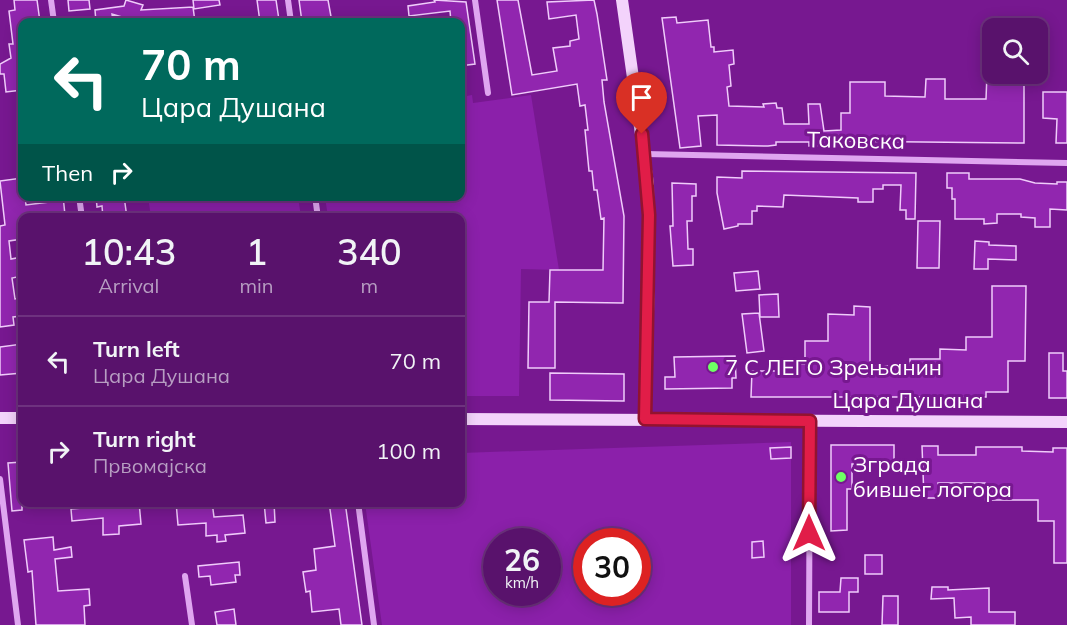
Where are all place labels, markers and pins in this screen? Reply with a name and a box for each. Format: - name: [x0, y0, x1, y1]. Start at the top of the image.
- pin: [616, 72, 667, 134]
- place label: 7 С ЛЕГО Зрењанин: [725, 353, 942, 381]
- marker: 7 С ЛЕГО Зрењанин: [706, 360, 720, 374]
- place label: Зграда бившег логора: [853, 450, 1012, 503]
- marker: Зграда бившег логора: [834, 470, 848, 484]

